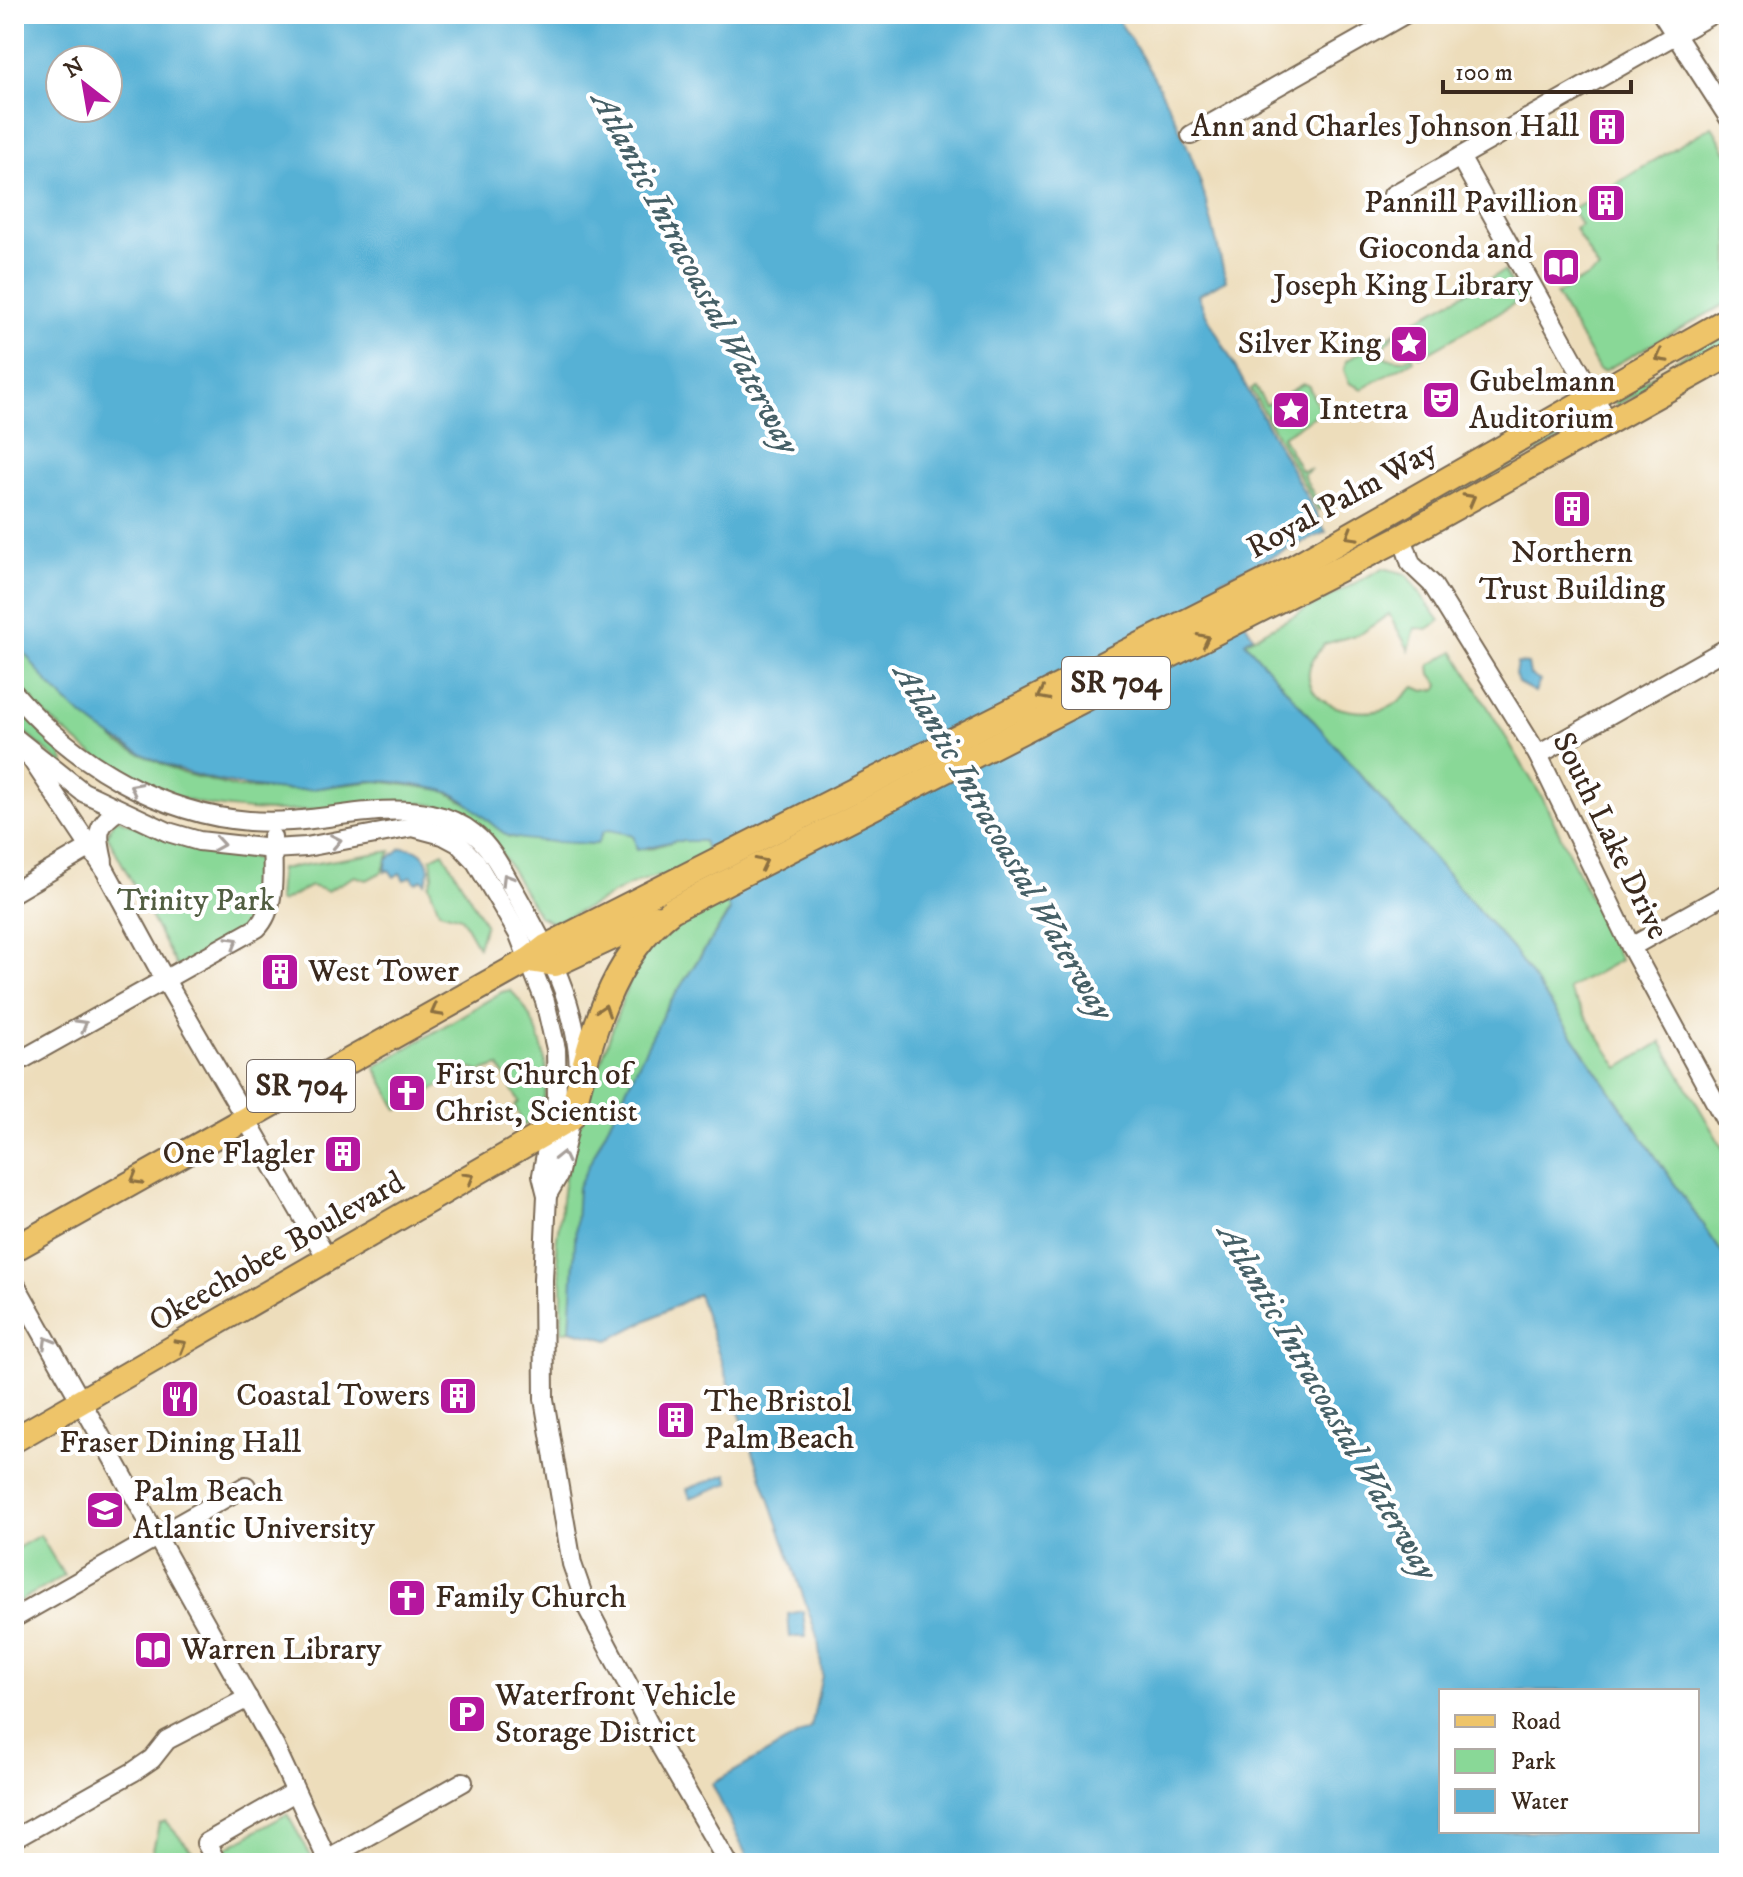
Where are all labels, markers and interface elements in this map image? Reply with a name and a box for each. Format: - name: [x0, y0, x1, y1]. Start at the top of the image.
- north arrow: [44, 44, 124, 124]
- scale bar: [1443, 44, 1631, 94]
- text: N: [60, 52, 89, 84]
- text: 100 m: [1455, 58, 1513, 88]
- water label: Atlantic Intracoastal Waterway: [580, 81, 809, 463]
- building icon: Ann and Charles Johnson Hall: [1586, 106, 1628, 148]
- place label: Ann and Charles Johnson Hall: [1191, 107, 1579, 147]
- building icon: Pannill Pavillion: [1585, 182, 1627, 224]
- place label: Pannill Pavillion: [1364, 183, 1578, 223]
- place label: Gioconda and Joseph King Library: [1270, 229, 1534, 306]
- library icon: Gioconda and Joseph King Library: [1540, 246, 1582, 288]
- place icon: Silver King: [1388, 323, 1430, 365]
- place label: Silver King: [1238, 324, 1381, 364]
- one-way arrow: [1655, 347, 1670, 363]
- place label: Gubelmann Auditorium: [1469, 362, 1616, 439]
- theatre icon: Gubelmann Auditorium: [1420, 379, 1462, 421]
- place icon: Intetra: [1270, 389, 1312, 431]
- place label: Intetra: [1319, 390, 1408, 430]
- street label: Royal Palm Way: [1240, 431, 1445, 569]
- building icon: Northern Trust Building: [1551, 488, 1593, 530]
- one-way arrow: [1462, 494, 1476, 509]
- one-way arrow: [1345, 525, 1360, 541]
- place label: Northern Trust Building: [1479, 533, 1666, 610]
- one-way arrow: [1195, 633, 1210, 648]
- water label: Atlantic Intracoastal Waterway: [882, 653, 1123, 1029]
- road number: SR 704: [1062, 657, 1170, 709]
- one-way arrow: [1036, 685, 1051, 700]
- street label: South Lake Drive: [1543, 726, 1677, 946]
- one-way arrow: [128, 782, 143, 797]
- one-way arrow: [329, 833, 343, 850]
- one-way arrow: [212, 835, 225, 852]
- one-way arrow: [754, 857, 769, 872]
- one-way arrow: [501, 873, 517, 888]
- park label: Trinity Park: [117, 881, 275, 921]
- one-way arrow: [224, 936, 239, 952]
- building icon: West Tower: [259, 951, 301, 993]
- place label: West Tower: [307, 952, 459, 992]
- one-way arrow: [430, 1002, 444, 1017]
- one-way arrow: [595, 1004, 611, 1018]
- one-way arrow: [73, 1019, 88, 1035]
- place label: First Church of Christ, Scientist: [435, 1055, 638, 1132]
- road number: SR 704: [247, 1060, 355, 1112]
- church icon: First Church of Christ, Scientist: [386, 1072, 428, 1114]
- building icon: One Flagler: [322, 1133, 364, 1175]
- place label: One Flagler: [163, 1134, 315, 1174]
- one-way arrow: [553, 1151, 570, 1165]
- street label: Okeechobee Boulevard: [142, 1163, 412, 1341]
- one-way arrow: [130, 1169, 145, 1185]
- one-way arrow: [460, 1172, 475, 1188]
- water label: Atlantic Intracoastal Waterway: [1206, 1213, 1447, 1589]
- one-way arrow: [42, 1336, 58, 1351]
- one-way arrow: [172, 1339, 187, 1355]
- building icon: Coastal Towers: [437, 1375, 479, 1417]
- place label: Coastal Towers: [236, 1376, 430, 1416]
- restaurant icon: Fraser Dining Hall: [159, 1378, 201, 1420]
- place label: The Bristol Palm Beach: [704, 1382, 855, 1459]
- building icon: The Bristol Palm Beach: [655, 1399, 697, 1441]
- place label: Fraser Dining Hall: [59, 1423, 301, 1463]
- place label: Palm Beach Atlantic University: [133, 1472, 376, 1549]
- school or university icon: Palm Beach Atlantic University: [84, 1489, 126, 1531]
- church icon: Family Church: [386, 1577, 428, 1619]
- place label: Family Church: [435, 1578, 627, 1618]
- library icon: Warren Library: [132, 1629, 174, 1671]
- place label: Warren Library: [180, 1630, 382, 1670]
- place label: Waterfront Vehicle Storage District: [494, 1676, 736, 1753]
- legend: [1439, 1689, 1699, 1833]
- parking icon: Waterfront Vehicle Storage District: [446, 1693, 488, 1735]
- text: Road: [1511, 1707, 1561, 1737]
- text: Park: [1511, 1747, 1556, 1777]
- text: Water: [1510, 1787, 1568, 1817]

